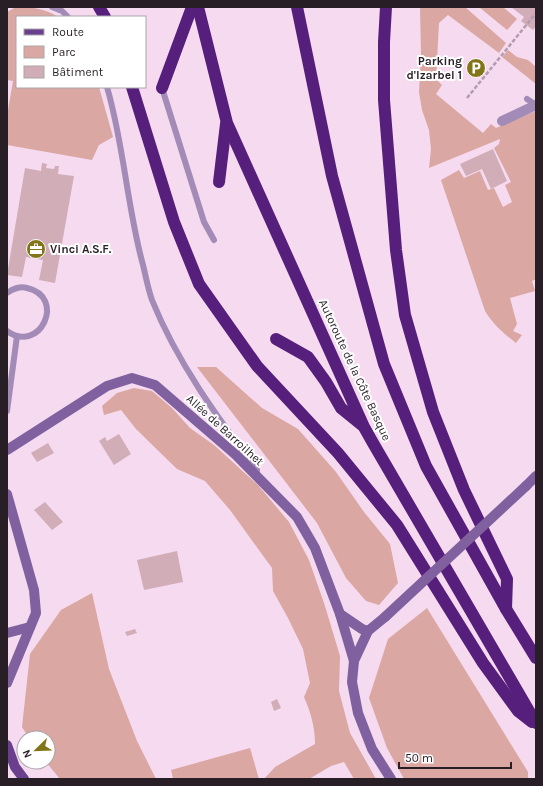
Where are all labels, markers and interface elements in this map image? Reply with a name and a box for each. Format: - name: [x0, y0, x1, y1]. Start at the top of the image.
- legend: [16, 16, 146, 88]
- text: Route: [52, 25, 84, 39]
- text: Parc: [52, 45, 76, 59]
- place label: Parking d'Izarbel 1: [406, 54, 462, 82]
- parking icon: Parking d'Izarbel 1: [465, 57, 487, 79]
- text: Bâtiment: [52, 65, 104, 79]
- office icon: Vinci A.S.F.: [25, 238, 47, 260]
- place label: Vinci A.S.F.: [50, 242, 112, 256]
- street label: Autoroute de la Côte Basque: [316, 297, 394, 443]
- street label: Allée de Barroilhet: [184, 392, 267, 469]
- north arrow: [16, 730, 56, 770]
- scale bar: [399, 744, 511, 770]
- text: N: [20, 748, 35, 760]
- text: 50 m: [405, 751, 433, 765]

